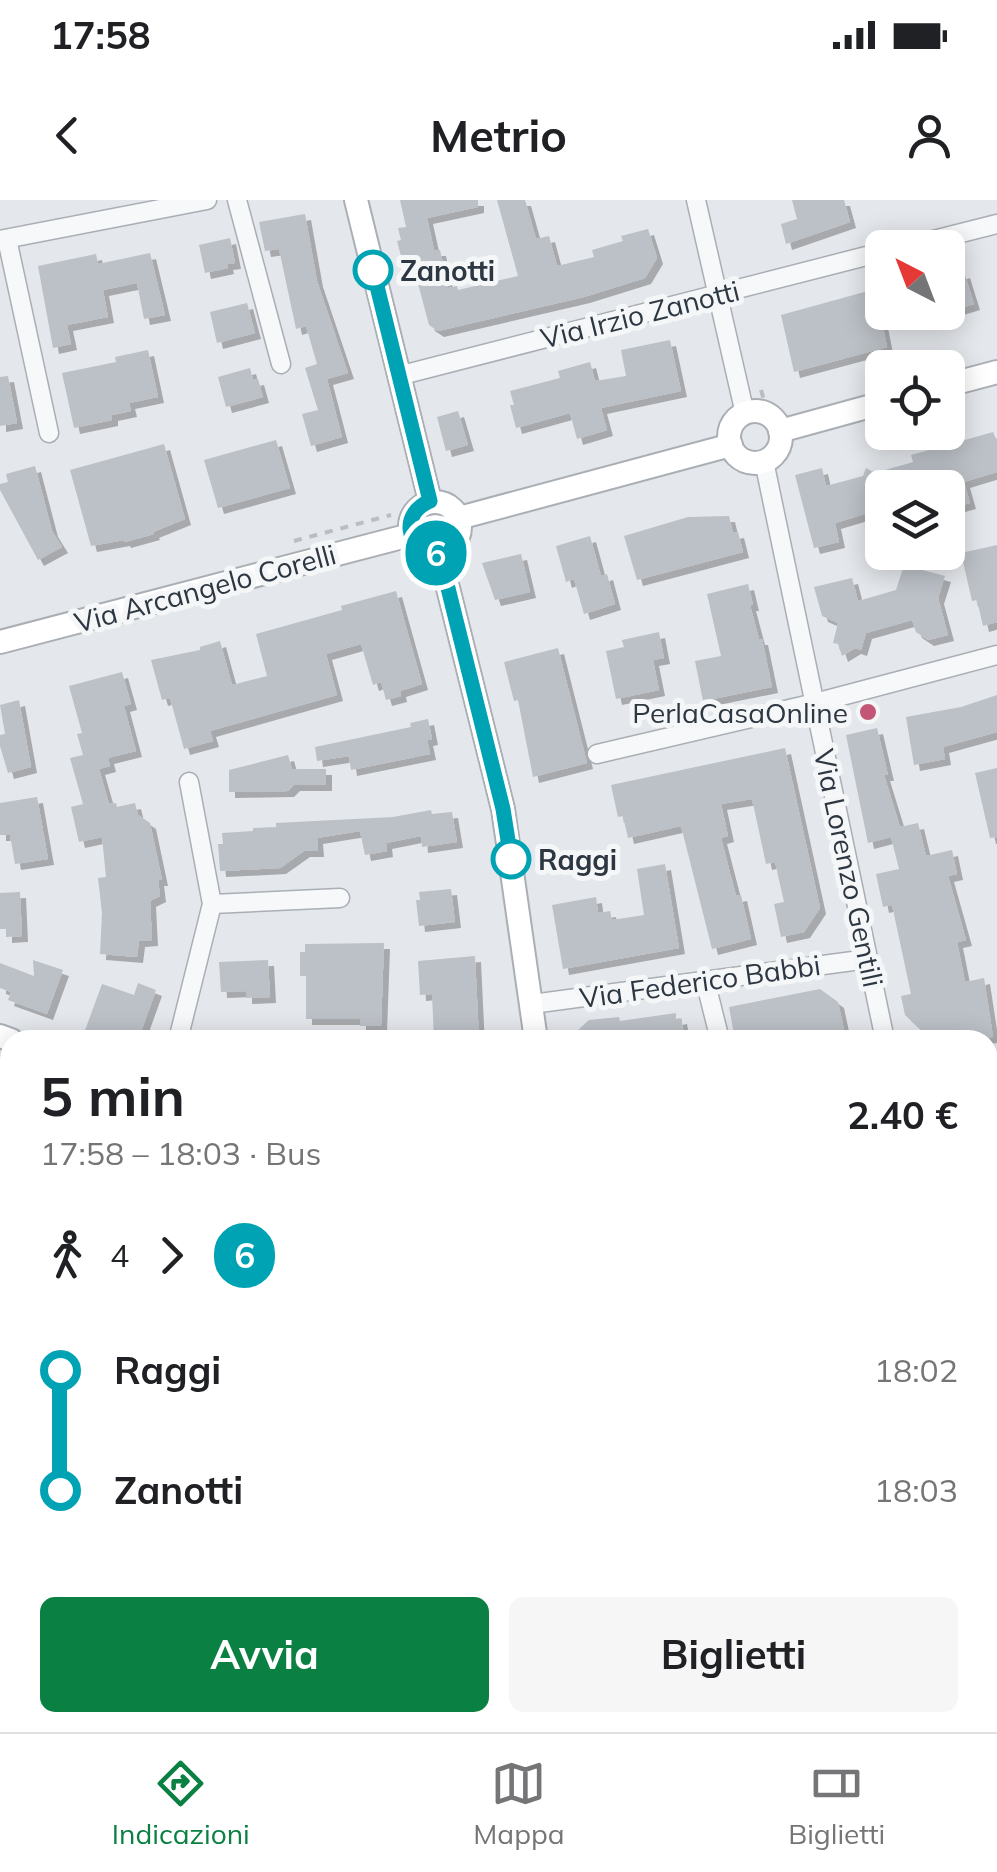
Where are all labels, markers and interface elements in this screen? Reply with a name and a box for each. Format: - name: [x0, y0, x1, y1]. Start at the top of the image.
- text: 17:58: [50, 11, 151, 59]
- text: Metrio: [430, 107, 567, 163]
- icon: back: [40, 108, 95, 163]
- icon: person: [902, 108, 957, 163]
- north arrow: [865, 230, 965, 330]
- map controls: [865, 230, 965, 570]
- marker: Zanotti: [354, 251, 392, 289]
- place label: Zanotti: [400, 253, 495, 288]
- street label: Via Irzio Zanotti: [537, 272, 743, 356]
- button: locate: [865, 350, 965, 450]
- button: layers: [865, 470, 965, 570]
- line badge: 6: [404, 520, 468, 586]
- text: 6: [425, 531, 447, 575]
- street label: Via Arcangelo Corelli: [70, 536, 340, 640]
- place label: PerlaCasaOnline: [632, 695, 848, 730]
- marker: PerlaCasaOnline: [857, 701, 879, 723]
- street label: Via Lorenzo Gentili: [807, 746, 891, 990]
- marker: Raggi: [492, 840, 530, 878]
- place label: Raggi: [538, 842, 617, 877]
- street label: Via Federico Babbi: [577, 947, 823, 1015]
- text: 5 min: [40, 1061, 185, 1130]
- text: 2.40 €: [847, 1091, 958, 1139]
- text: 17:58 – 18:03 · Bus: [40, 1133, 321, 1173]
- icon: walk: [40, 1228, 95, 1283]
- icon: forward: [144, 1228, 199, 1283]
- text: 6: [234, 1233, 255, 1277]
- text: 4: [110, 1235, 129, 1275]
- text: Raggi: [114, 1346, 221, 1394]
- text: 18:02: [874, 1350, 958, 1390]
- text: Zanotti: [114, 1466, 243, 1514]
- text: 18:03: [874, 1470, 958, 1510]
- button: Avvia: [40, 1597, 489, 1712]
- button: Biglietti: [509, 1597, 958, 1712]
- tab: Indicazioni: [112, 1756, 250, 1851]
- tab: Mappa: [473, 1756, 565, 1851]
- tab: Biglietti: [788, 1756, 885, 1851]

